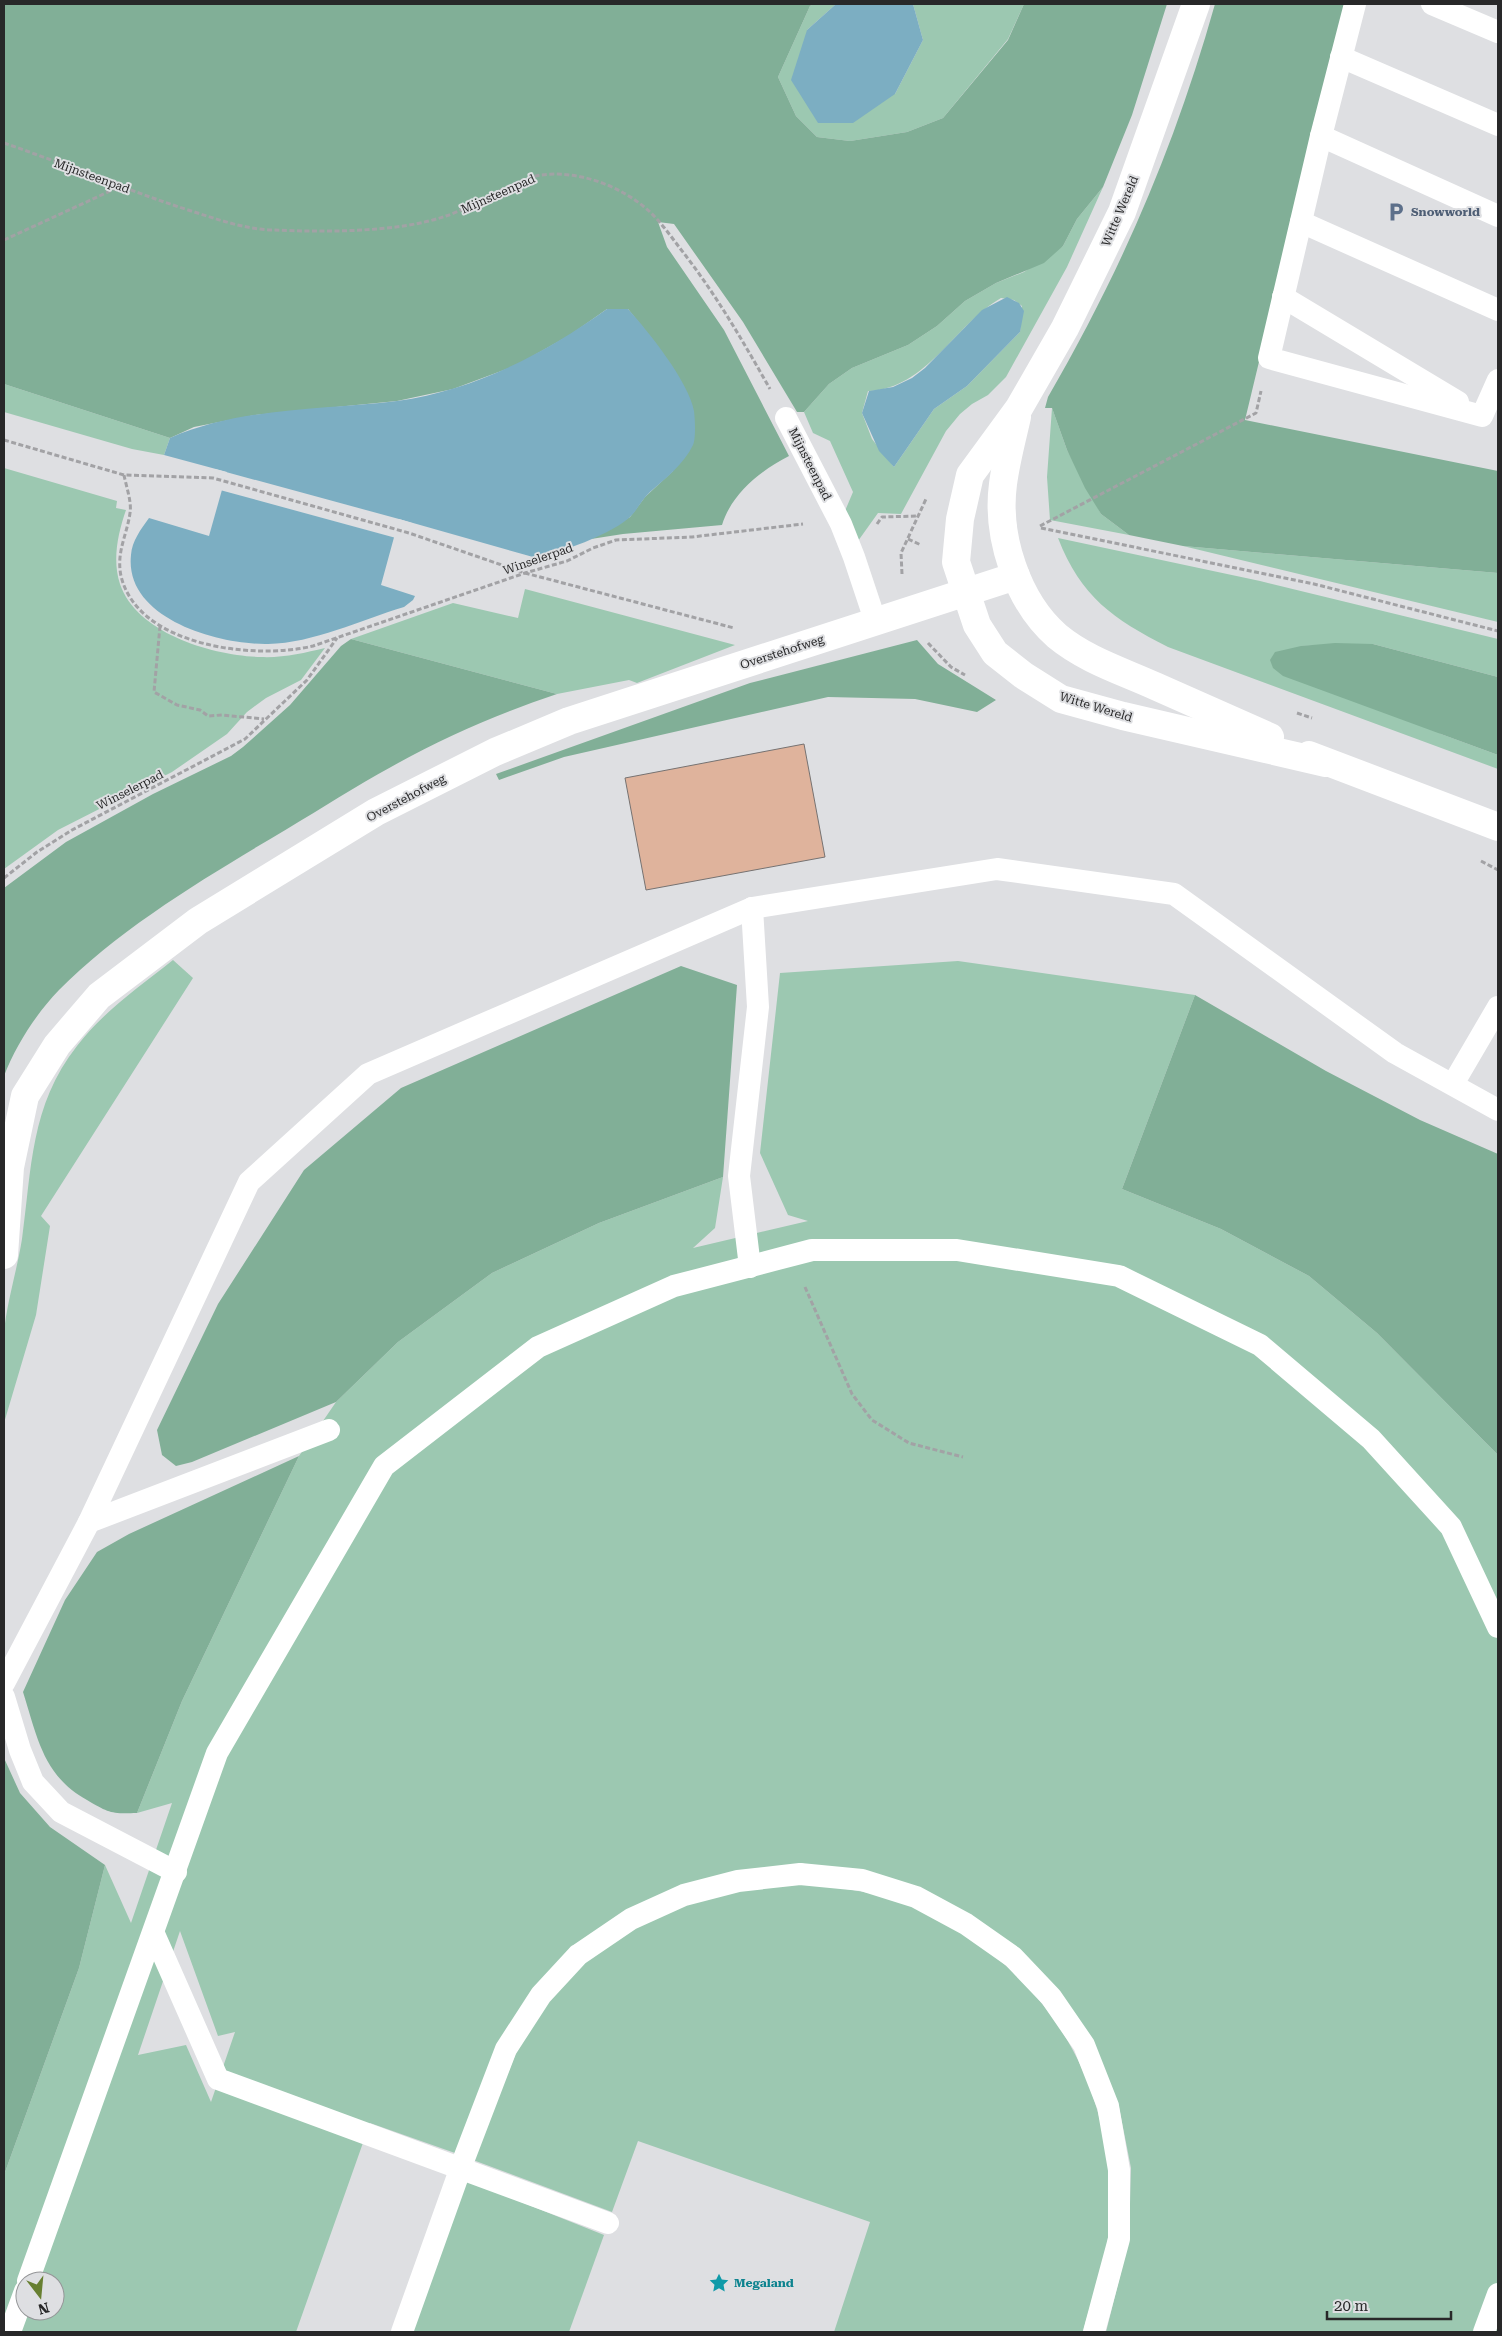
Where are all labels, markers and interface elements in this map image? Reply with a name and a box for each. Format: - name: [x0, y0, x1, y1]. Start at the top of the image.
- street label: Mijnsteenpad: [52, 156, 132, 196]
- street label: Mijnsteenpad: [459, 171, 537, 217]
- street label: Witte Wereld: [1099, 173, 1141, 248]
- parking icon: Snowworld: [1385, 201, 1407, 223]
- place label: Snowworld: [1411, 205, 1480, 219]
- street label: Mijnsteenpad: [786, 425, 834, 503]
- street label: Winselerpad: [501, 540, 575, 577]
- street label: Overstehofweg: [738, 632, 826, 672]
- street label: Witte Wereld: [1058, 689, 1134, 725]
- street label: Winselerpad: [94, 767, 166, 813]
- street label: Overstehofweg: [364, 771, 448, 825]
- north arrow: [15, 2271, 65, 2321]
- place icon: Megaland: [708, 2272, 730, 2294]
- place label: Megaland: [734, 2276, 794, 2290]
- scale bar: [1327, 2288, 1451, 2320]
- text: 20 m: [1334, 2297, 1369, 2315]
- text: N: [36, 2299, 51, 2318]

